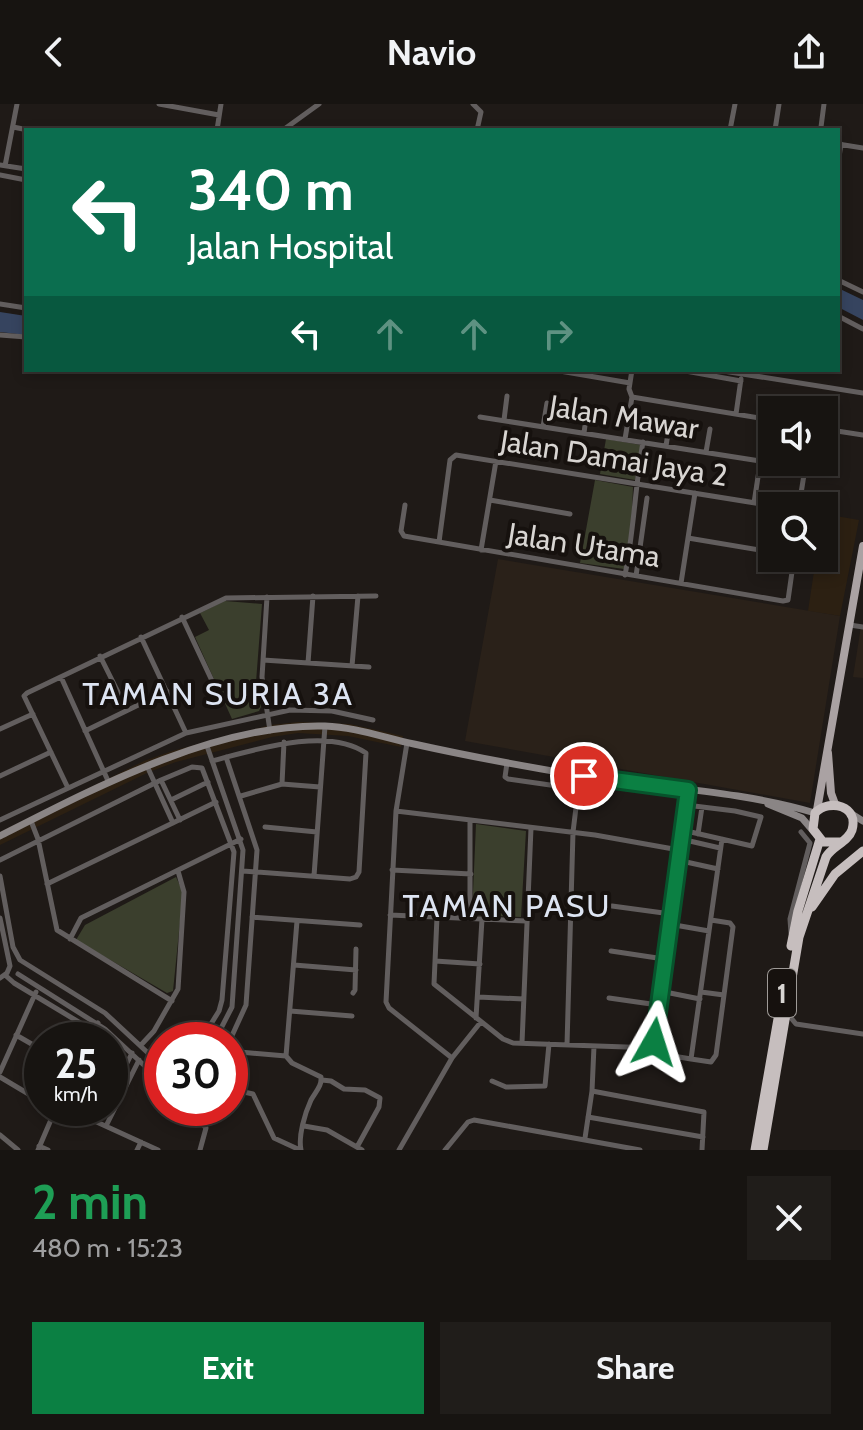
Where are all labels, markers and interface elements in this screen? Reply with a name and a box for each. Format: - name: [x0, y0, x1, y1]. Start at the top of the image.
- icon: back: [32, 30, 76, 74]
- text: Navio: [387, 30, 476, 74]
- icon: share: [787, 30, 831, 74]
- text: 340 m: [188, 156, 354, 224]
- icon: left: [56, 160, 160, 264]
- text: Jalan Hospital: [188, 224, 393, 268]
- icon: left: [284, 312, 328, 356]
- icon: ahead: [368, 312, 412, 356]
- icon: ahead: [452, 312, 496, 356]
- icon: right: [536, 312, 580, 356]
- street label: Jalan Mawar: [546, 387, 702, 447]
- map controls: [758, 396, 838, 572]
- button: sound: [758, 396, 838, 476]
- street label: Jalan Damai Jaya 2: [497, 422, 730, 494]
- button: search: [758, 492, 838, 572]
- street label: Jalan Utama: [504, 515, 663, 575]
- district label: TAMAN SURIA 3A: [82, 674, 354, 713]
- pin: [550, 742, 618, 810]
- icon: arrive: [562, 754, 606, 798]
- district label: TAMAN PASU: [402, 886, 612, 925]
- road number: 1: [768, 969, 796, 1017]
- position arrow: [612, 1000, 696, 1084]
- speed limit sign: 30: [144, 1022, 248, 1126]
- text: 25: [55, 1039, 97, 1088]
- text: km/h: [54, 1082, 98, 1106]
- text: 2 min: [32, 1173, 148, 1231]
- button: close: [747, 1176, 831, 1260]
- text: 480 m · 15:23: [32, 1232, 183, 1264]
- button: Exit: [32, 1322, 424, 1414]
- button: Share: [440, 1322, 831, 1414]

